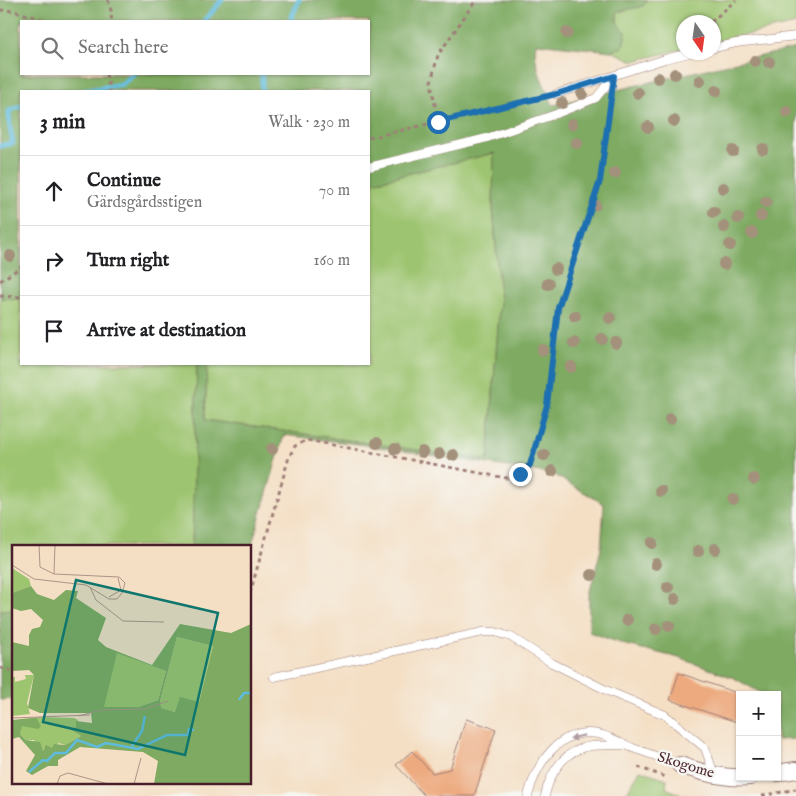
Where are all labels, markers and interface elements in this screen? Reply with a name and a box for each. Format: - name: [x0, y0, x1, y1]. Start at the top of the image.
- north arrow: [676, 15, 721, 60]
- search box: [20, 20, 370, 75]
- icon: search: [38, 34, 66, 62]
- text: Search here: [78, 36, 169, 60]
- text: 3 min: [40, 109, 85, 136]
- route start: [427, 111, 450, 134]
- text: Walk · 230 m: [268, 113, 350, 133]
- text: Continue: [87, 169, 161, 193]
- icon: ahead: [40, 177, 68, 205]
- text: 70 m: [319, 181, 350, 201]
- text: Gärdsgårdsstigen: [87, 193, 202, 213]
- icon: right: [40, 247, 68, 275]
- text: Turn right: [87, 249, 169, 273]
- text: 160 m: [314, 251, 350, 271]
- icon: arrive: [40, 317, 68, 345]
- text: Arrive at destination: [87, 319, 246, 343]
- route end: [509, 463, 532, 486]
- inset map: [12, 545, 251, 784]
- map controls: [736, 691, 781, 781]
- button: +: [736, 691, 781, 736]
- one-way arrow: [570, 733, 585, 741]
- button: −: [736, 736, 781, 781]
- street label: Skogome: [655, 747, 717, 783]

